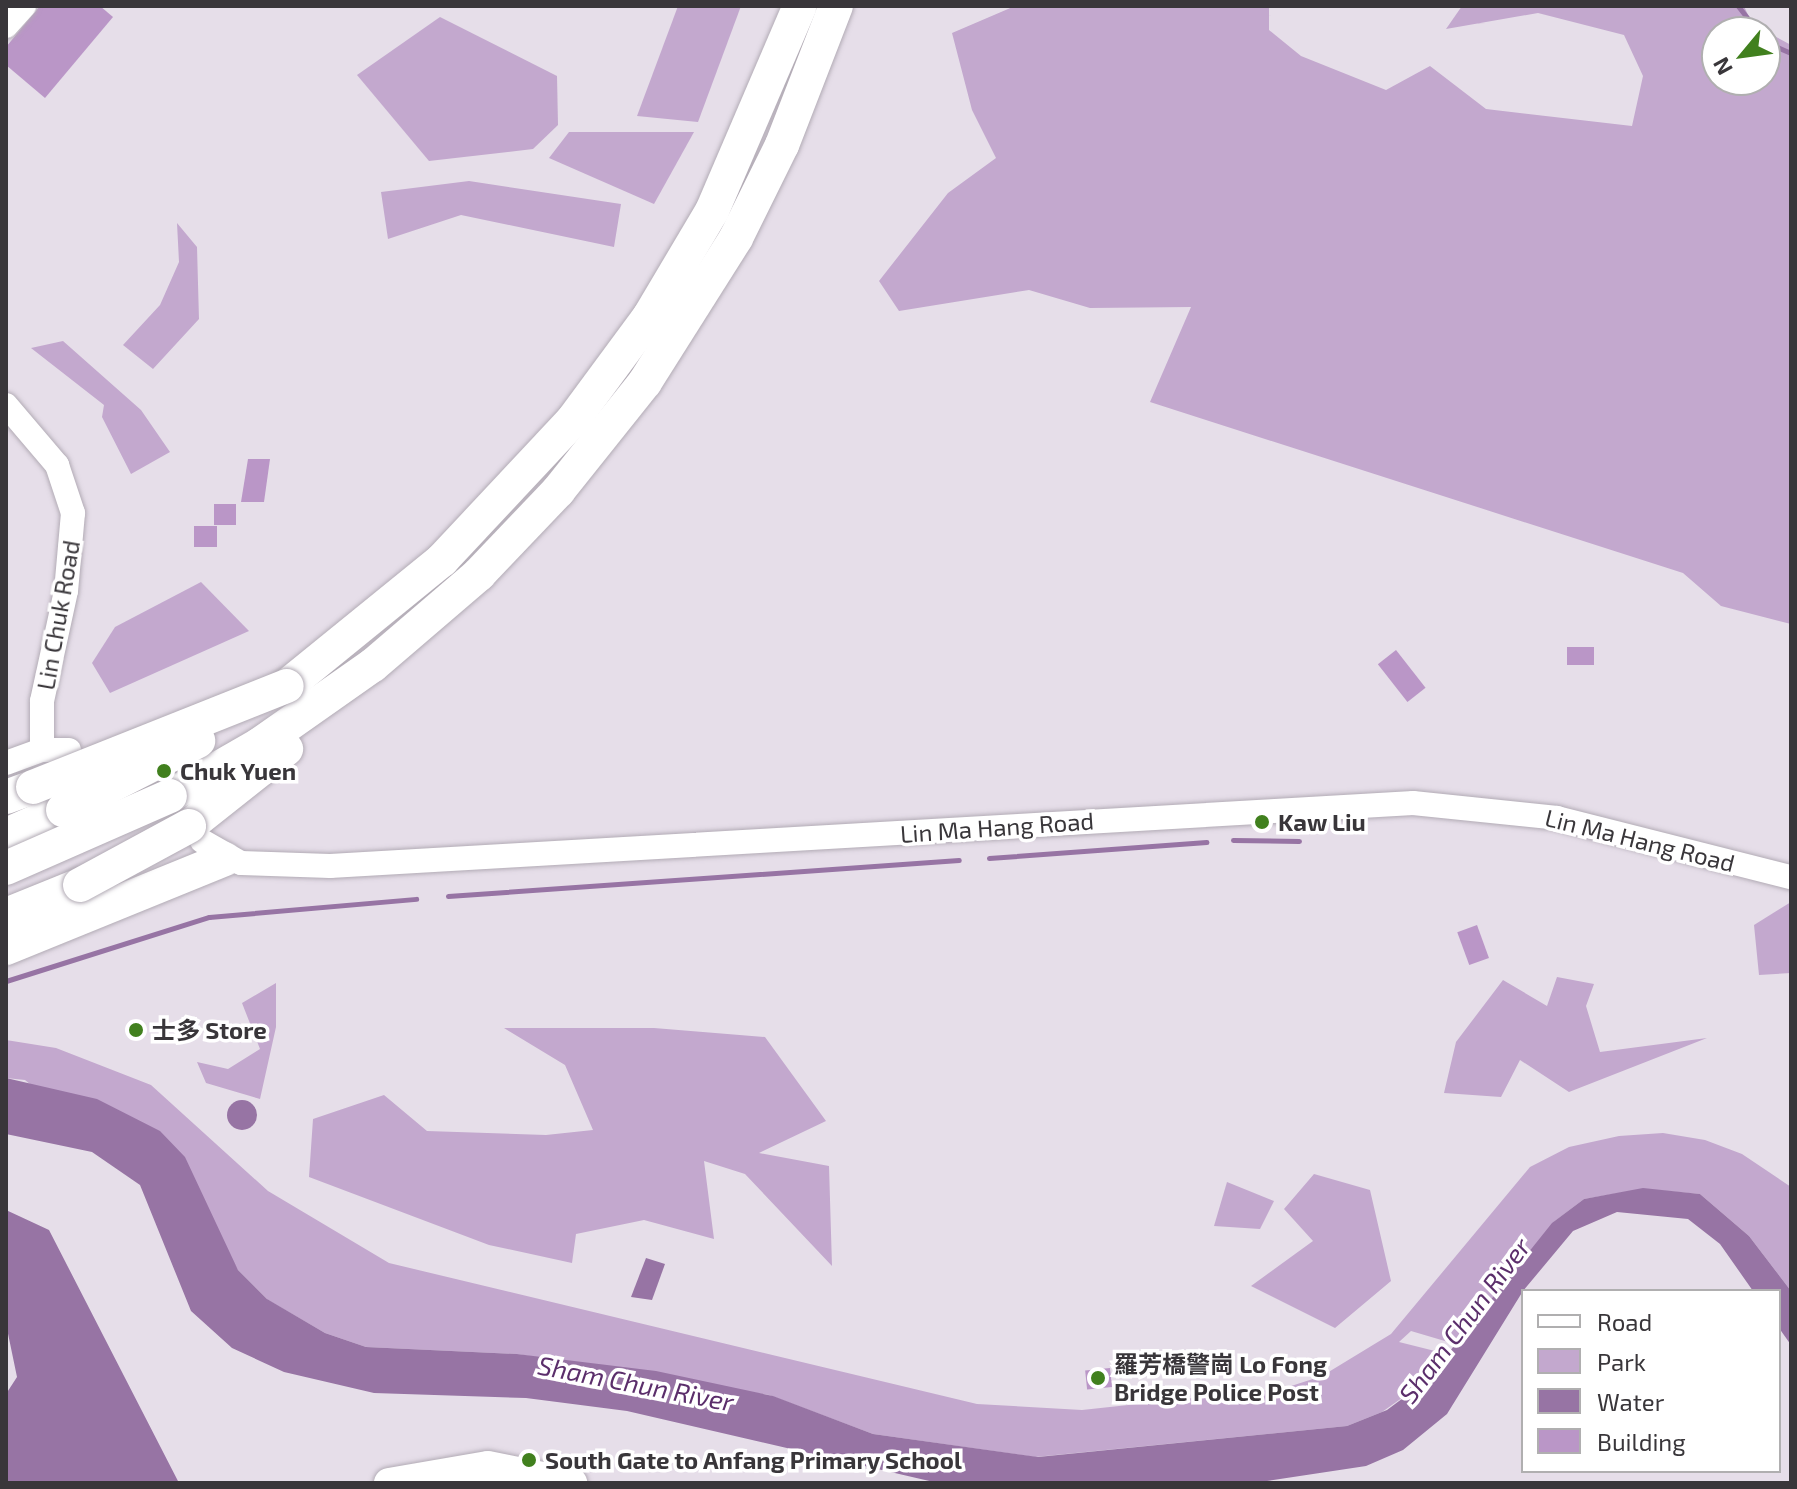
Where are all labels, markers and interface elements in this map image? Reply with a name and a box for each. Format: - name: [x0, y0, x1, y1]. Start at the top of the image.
- north arrow: [1701, 16, 1781, 96]
- text: N: [1707, 53, 1737, 80]
- street label: Lin Chuk Road: [31, 538, 85, 692]
- place label: Chuk Yuen: [180, 757, 297, 785]
- marker: Chuk Yuen: [155, 762, 173, 780]
- street label: Lin Ma Hang Road: [1542, 803, 1738, 877]
- street label: Lin Ma Hang Road: [899, 806, 1095, 848]
- place label: Kaw Liu: [1278, 808, 1366, 836]
- marker: Kaw Liu: [1253, 813, 1271, 831]
- place label: 士多 Store: [152, 1016, 267, 1044]
- marker: 士多 Store: [127, 1021, 145, 1039]
- water label: Sham Chun River: [1392, 1231, 1536, 1409]
- legend: [1521, 1289, 1781, 1473]
- text: Road: [1597, 1307, 1652, 1336]
- text: Park: [1597, 1347, 1646, 1376]
- water label: Sham Chun River: [535, 1349, 737, 1417]
- place label: 羅芳橋警崗 Lo Fong Bridge Police Post: [1114, 1350, 1327, 1406]
- marker: 羅芳橋警崗 Lo Fong Bridge Police Post: [1089, 1369, 1107, 1387]
- text: Water: [1597, 1387, 1664, 1416]
- text: Building: [1597, 1427, 1686, 1456]
- place label: South Gate to Anfang Primary School: [545, 1446, 963, 1474]
- marker: South Gate to Anfang Primary School: [520, 1451, 538, 1469]

